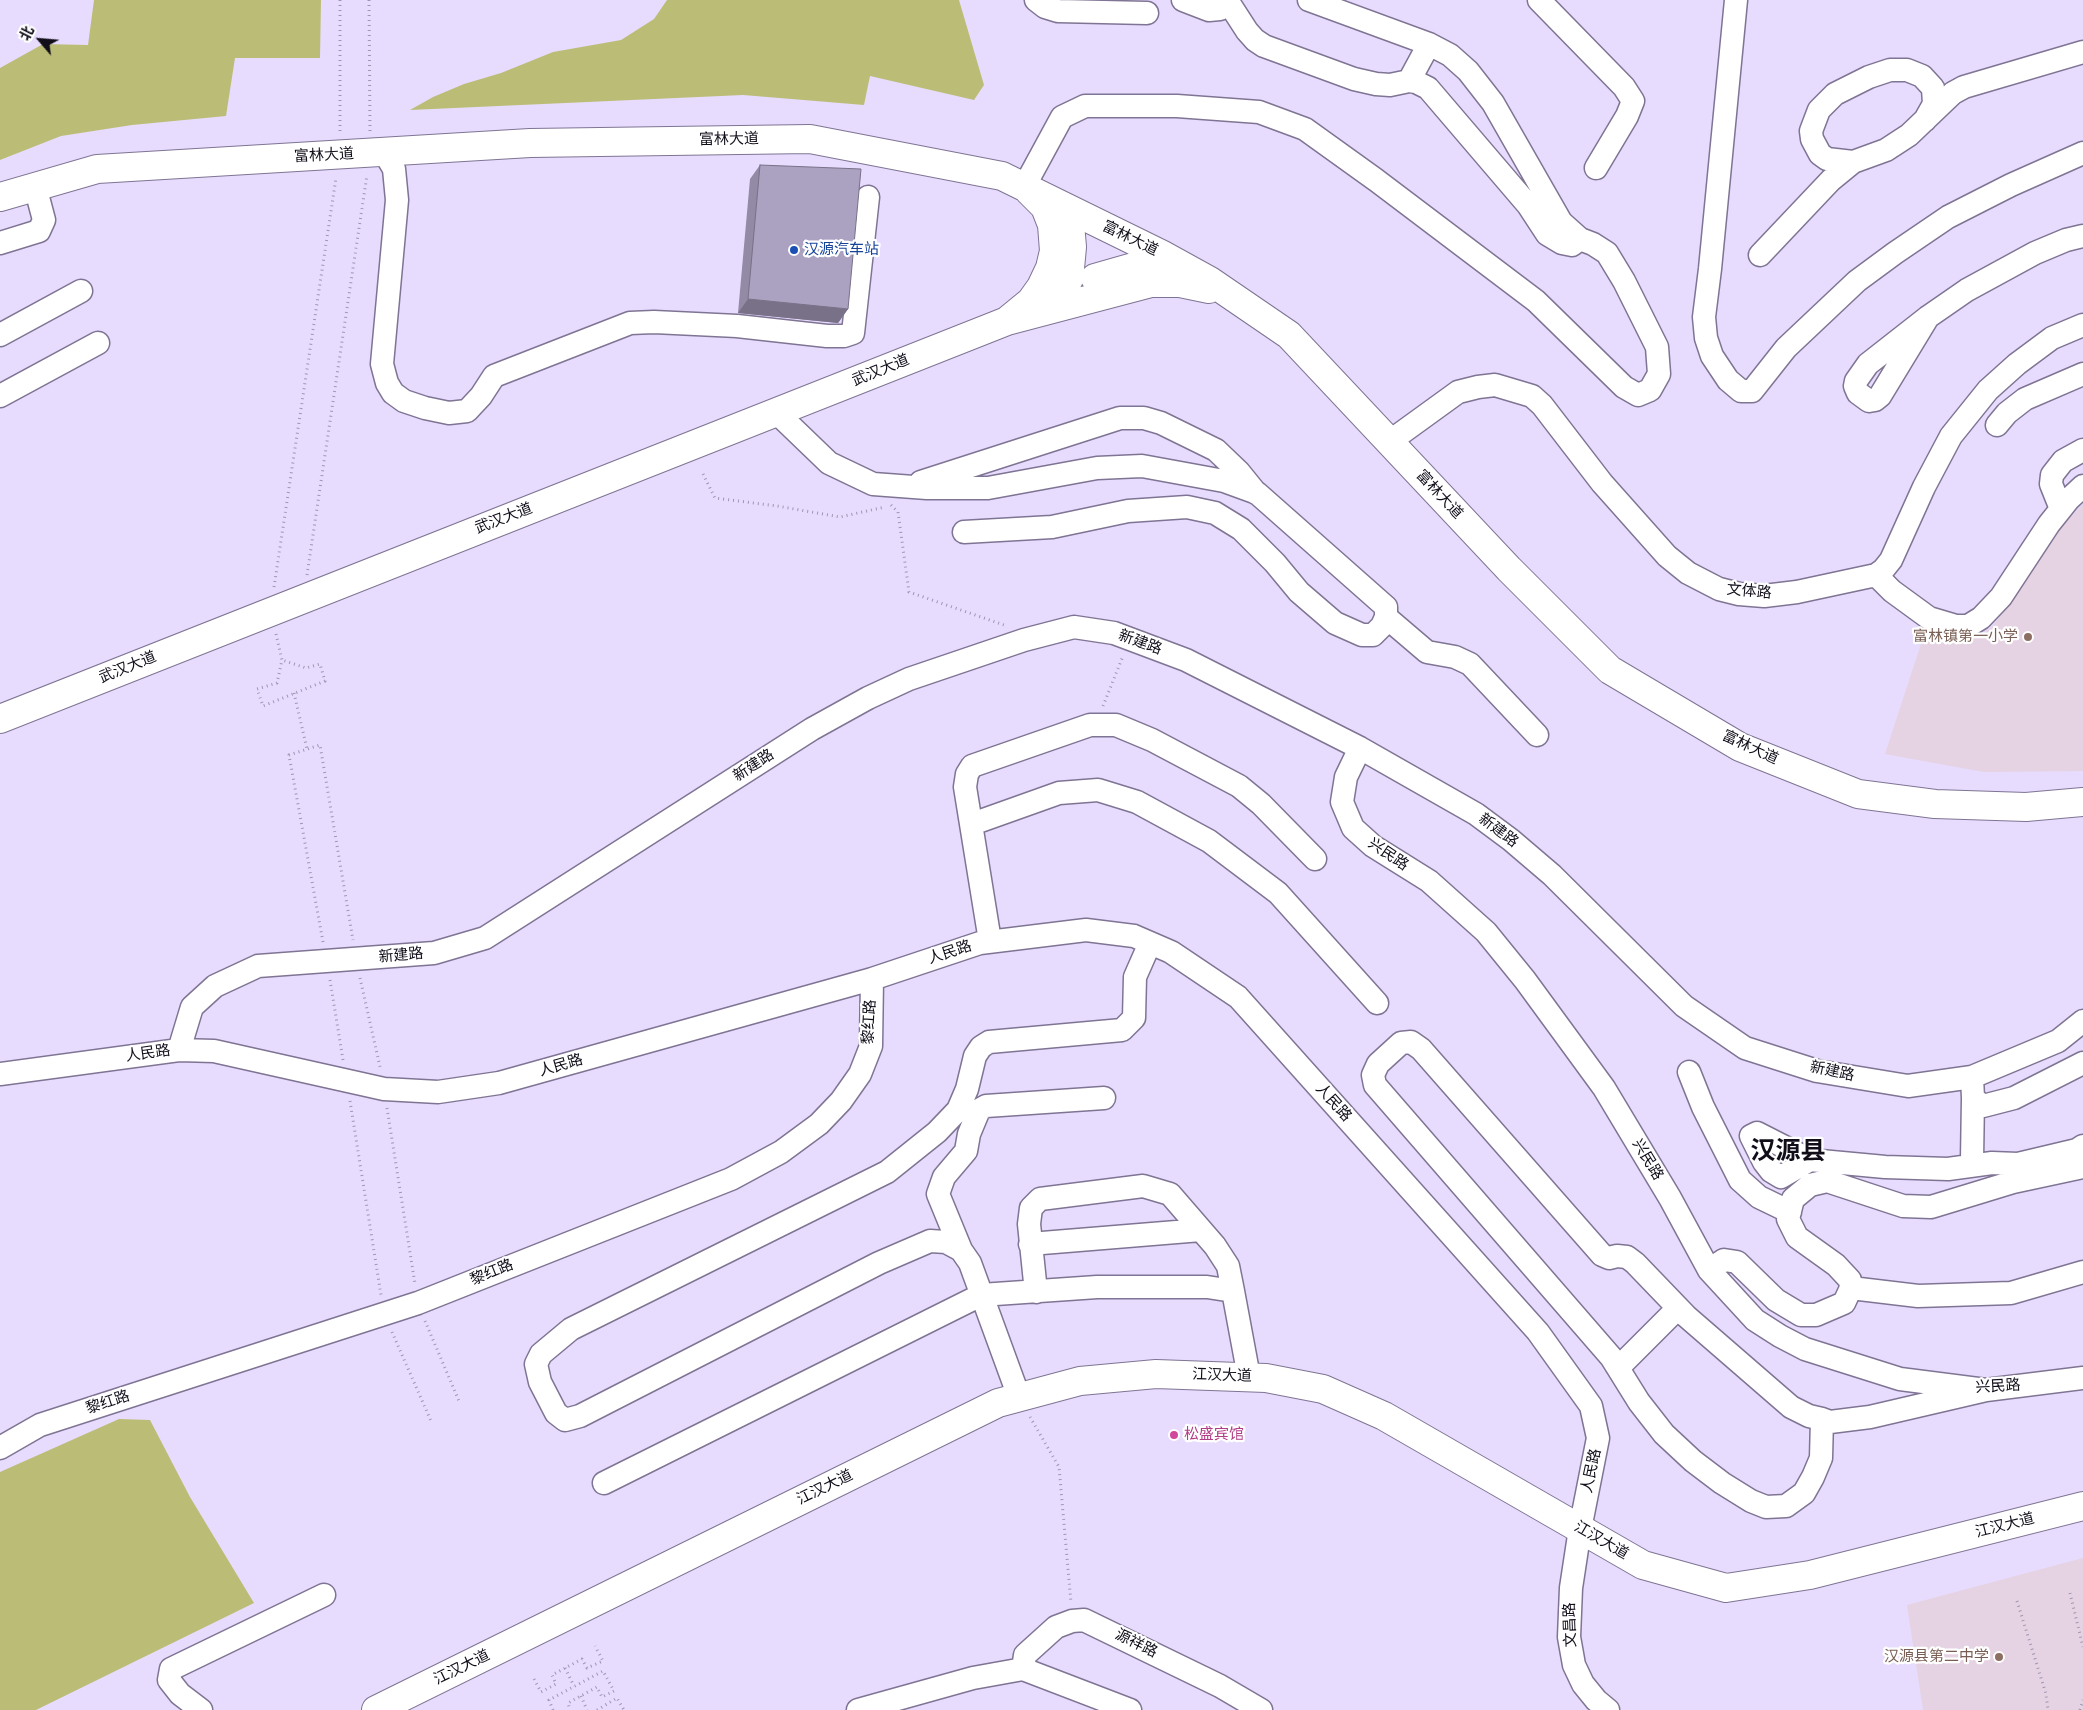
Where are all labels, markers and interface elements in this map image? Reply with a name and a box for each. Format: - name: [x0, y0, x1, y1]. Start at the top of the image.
- north arrow: [15, 15, 65, 65]
- text: 北: [15, 22, 39, 44]
- street label: 富林大道: [699, 130, 759, 150]
- street label: 富林大道: [294, 145, 354, 167]
- street label: 富林大道: [1099, 218, 1161, 260]
- place label: 汉源汽车站: [804, 241, 879, 259]
- marker: 汉源汽车站: [788, 244, 800, 256]
- street label: 武汉大道: [850, 351, 912, 391]
- street label: 富林大道: [1412, 467, 1466, 523]
- street label: 武汉大道: [473, 500, 535, 538]
- street label: 文体路: [1726, 581, 1772, 603]
- street label: 新建路: [1116, 627, 1164, 659]
- place label: 富林镇第一小学: [1913, 628, 2018, 646]
- marker: 富林镇第一小学: [2022, 631, 2034, 643]
- street label: 武汉大道: [97, 648, 159, 688]
- street label: 富林大道: [1719, 727, 1781, 769]
- street label: 新建路: [730, 746, 778, 786]
- street label: 新建路: [1475, 810, 1521, 852]
- street label: 兴民路: [1364, 835, 1412, 875]
- street label: 人民路: [926, 937, 974, 969]
- street label: 新建路: [378, 945, 424, 967]
- street label: 黎红路: [860, 999, 880, 1045]
- street label: 人民路: [124, 1042, 172, 1066]
- street label: 人民路: [537, 1051, 585, 1081]
- street label: 新建路: [1808, 1059, 1856, 1085]
- street label: 人民路: [1311, 1080, 1355, 1126]
- street label: 兴民路: [1628, 1136, 1666, 1184]
- district label: 汉源县: [1751, 1138, 1825, 1168]
- street label: 黎红路: [468, 1256, 516, 1290]
- street label: 江汉大道: [1192, 1366, 1252, 1386]
- street label: 兴民路: [1975, 1377, 2021, 1397]
- street label: 黎红路: [84, 1387, 132, 1419]
- place label: 松盛宾馆: [1184, 1426, 1244, 1444]
- marker: 松盛宾馆: [1168, 1429, 1180, 1441]
- street label: 人民路: [1579, 1447, 1605, 1495]
- street label: 江汉大道: [794, 1467, 856, 1509]
- street label: 江汉大道: [1974, 1510, 2036, 1542]
- street label: 江汉大道: [1571, 1518, 1631, 1564]
- street label: 文昌路: [1561, 1602, 1581, 1648]
- street label: 源祥路: [1112, 1626, 1160, 1662]
- street label: 江汉大道: [431, 1647, 493, 1689]
- place label: 汉源县第二中学: [1884, 1648, 1989, 1666]
- marker: 汉源县第二中学: [1993, 1651, 2005, 1663]

